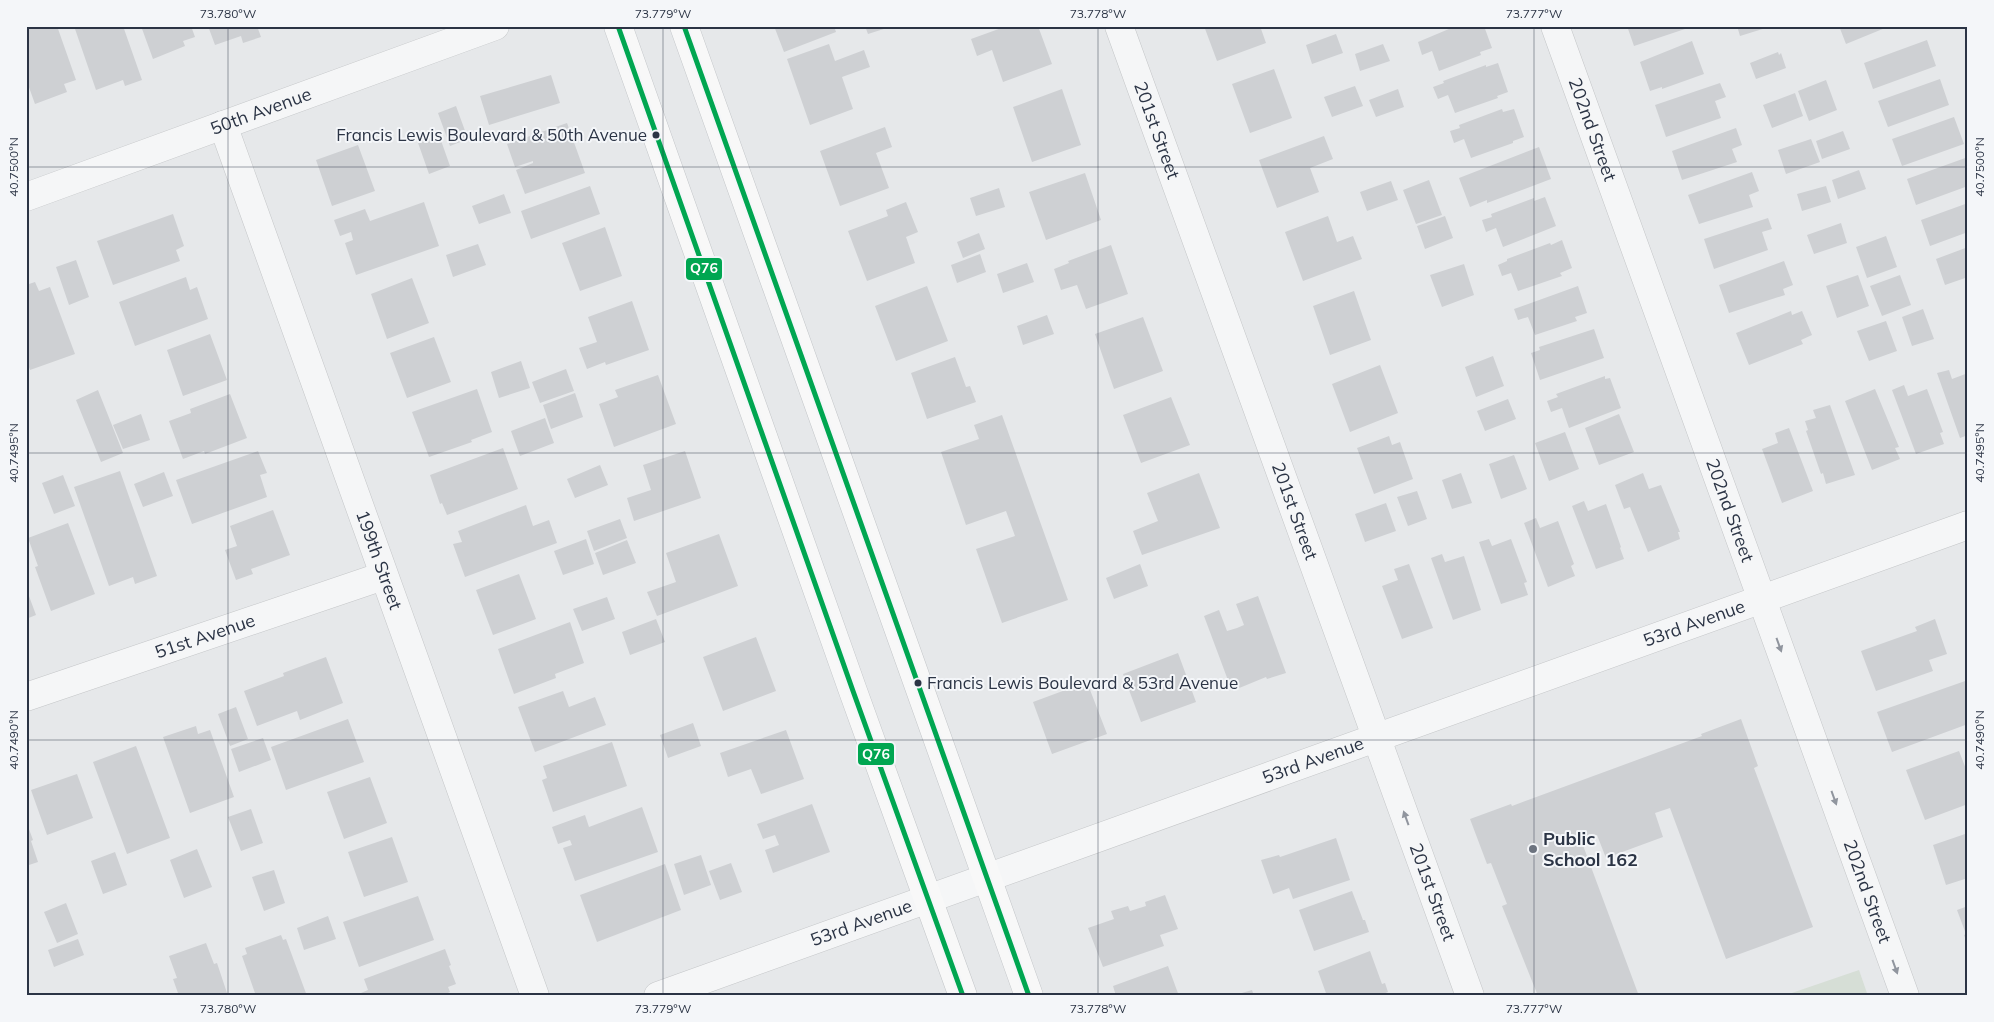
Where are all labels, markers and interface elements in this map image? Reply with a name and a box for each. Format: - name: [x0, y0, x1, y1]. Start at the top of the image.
- text: 73.780°W: [200, 6, 256, 21]
- text: 73.779°W: [635, 6, 691, 21]
- text: 73.778°W: [1070, 6, 1126, 21]
- text: 73.777°W: [1506, 6, 1562, 21]
- street label: 202nd Street: [1564, 74, 1622, 184]
- street label: 201st Street: [1129, 78, 1185, 182]
- street label: 50th Avenue: [207, 82, 314, 140]
- place label: Francis Lewis Boulevard & 50th Avenue: [336, 124, 647, 145]
- marker: Francis Lewis Boulevard & 50th Avenue: [651, 130, 661, 140]
- text: 40.7500°N: [6, 137, 21, 197]
- text: 40.7500°N: [1972, 137, 1987, 197]
- line badge: Q76: [685, 257, 723, 281]
- text: Q76: [690, 259, 718, 277]
- text: 40.7495°N: [6, 423, 21, 483]
- text: 40.7495°N: [1972, 423, 1987, 483]
- street label: 202nd Street: [1701, 455, 1759, 565]
- street label: 201st Street: [1267, 459, 1323, 563]
- street label: 199th Street: [351, 507, 408, 613]
- street label: 53rd Avenue: [1640, 594, 1748, 652]
- street label: 51st Avenue: [152, 608, 258, 663]
- one-way arrow: [1775, 638, 1783, 653]
- place label: Francis Lewis Boulevard & 53rd Avenue: [927, 672, 1238, 693]
- marker: Francis Lewis Boulevard & 53rd Avenue: [913, 678, 923, 688]
- text: 40.7490°N: [6, 710, 21, 770]
- text: 40.7490°N: [1972, 710, 1987, 770]
- street label: 53rd Avenue: [1259, 731, 1367, 789]
- line badge: Q76: [857, 742, 895, 766]
- text: Q76: [862, 745, 890, 763]
- one-way arrow: [1830, 791, 1838, 806]
- one-way arrow: [1402, 810, 1410, 825]
- place label: Public School 162: [1543, 827, 1638, 871]
- street label: 202nd Street: [1839, 836, 1897, 946]
- street label: 201st Street: [1405, 840, 1461, 944]
- marker: Public School 162: [1527, 843, 1539, 855]
- street label: 53rd Avenue: [807, 894, 915, 951]
- one-way arrow: [1892, 960, 1899, 975]
- text: 73.780°W: [200, 1001, 256, 1016]
- text: 73.779°W: [635, 1001, 691, 1016]
- text: 73.778°W: [1070, 1001, 1126, 1016]
- text: 73.777°W: [1506, 1001, 1562, 1016]

